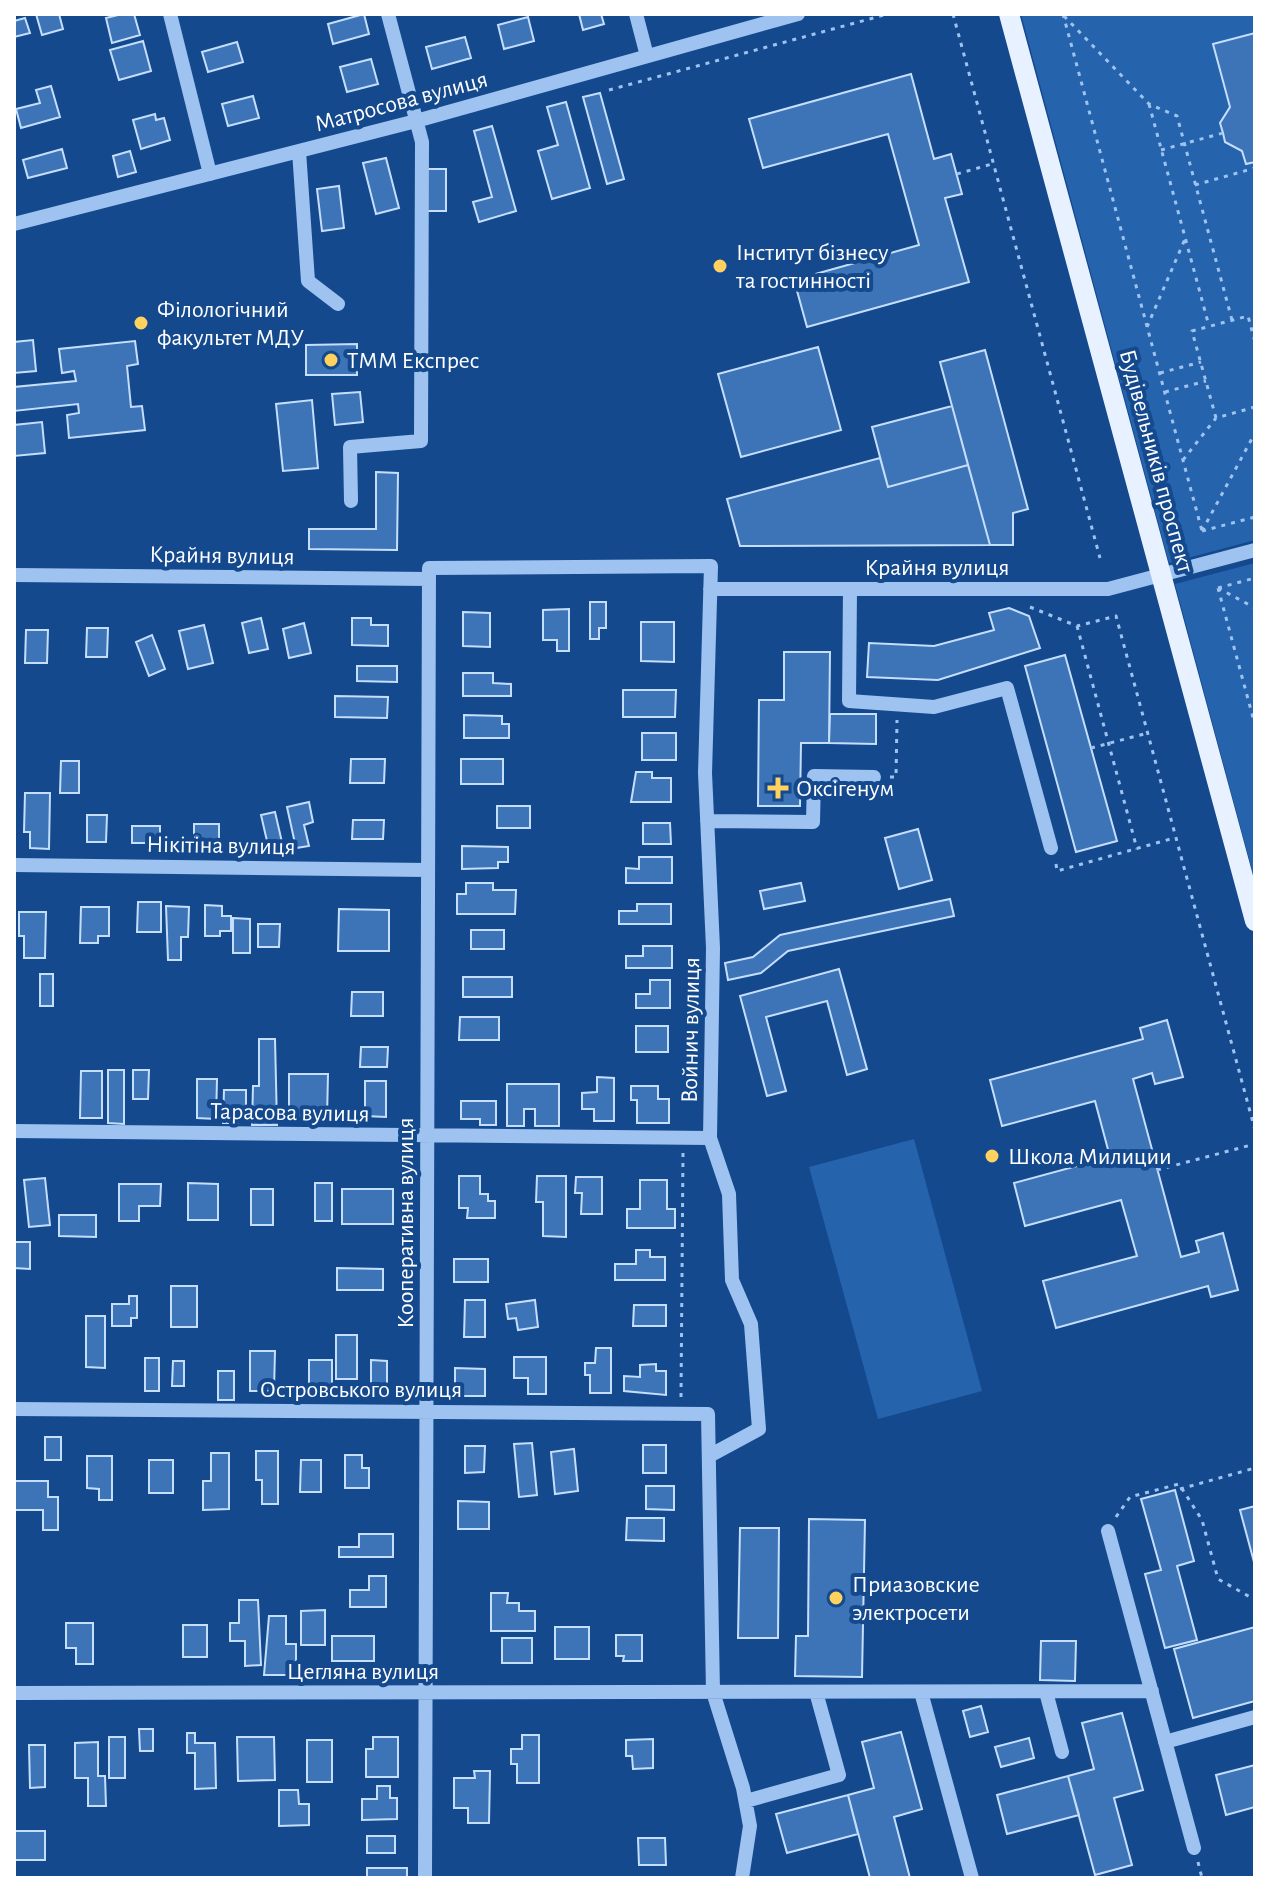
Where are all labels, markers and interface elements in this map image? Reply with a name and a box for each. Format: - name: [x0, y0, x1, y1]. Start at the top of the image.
- street label: Матросова вулиця: [312, 67, 490, 137]
- place label: Інститут бізнесу та гостинності: [735, 241, 889, 293]
- marker: Інститут бізнесу та гостинності: [711, 257, 729, 275]
- place label: Філологічний факультет МДУ: [157, 298, 305, 350]
- marker: Філологічний факультет МДУ: [132, 314, 150, 332]
- street label: Будівельників проспект: [1115, 347, 1197, 576]
- place label: ТММ Експрес: [347, 349, 480, 373]
- marker: ТММ Експрес: [322, 351, 340, 369]
- street label: Крайня вулиця: [149, 543, 295, 569]
- street label: Крайня вулиця: [864, 556, 1010, 580]
- marker: Оксігенум: [767, 777, 789, 799]
- place label: Оксігенум: [796, 777, 894, 801]
- street label: Нікітіна вулиця: [146, 833, 296, 859]
- street label: Войнич вулиця: [678, 957, 704, 1103]
- street label: Тарасова вулиця: [210, 1100, 370, 1126]
- street label: Кооперативна вулиця: [394, 1118, 418, 1328]
- place label: Школа Милиции: [1008, 1145, 1172, 1169]
- marker: Школа Милиции: [983, 1147, 1001, 1165]
- street label: Островського вулиця: [260, 1378, 462, 1402]
- place label: Приазовские электросети: [852, 1573, 980, 1625]
- marker: Приазовские электросети: [827, 1589, 845, 1607]
- street label: Цегляна вулиця: [287, 1660, 439, 1684]

